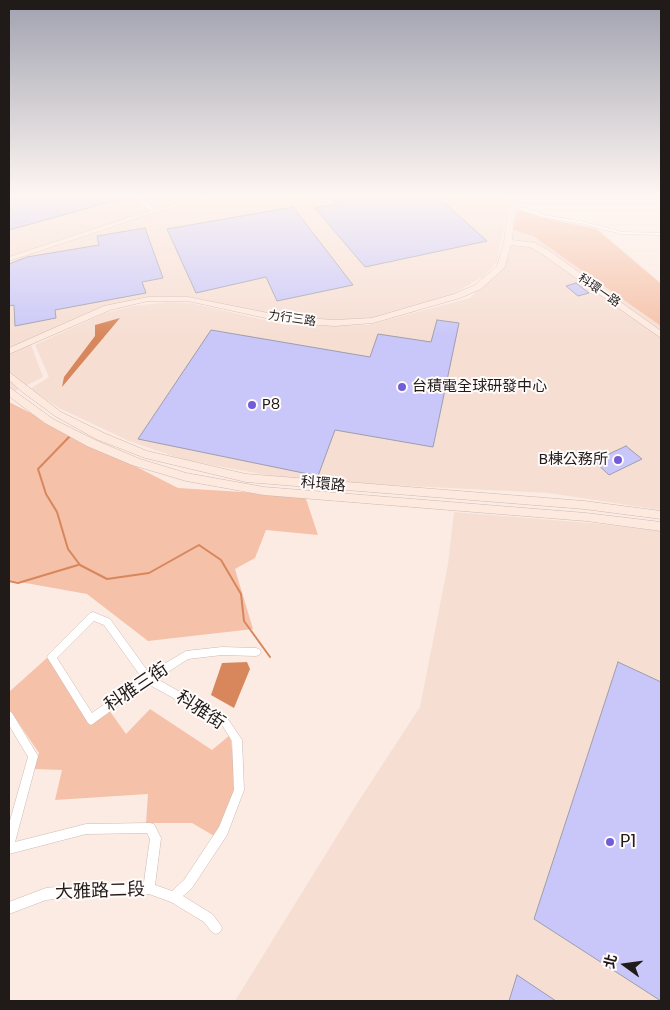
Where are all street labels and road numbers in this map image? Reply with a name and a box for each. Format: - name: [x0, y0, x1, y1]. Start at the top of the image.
- street label: 科環一路: [575, 271, 623, 311]
- street label: 力行三路: [267, 309, 317, 329]
- street label: 科環路: [300, 474, 346, 496]
- street label: 科雅三街: [101, 659, 173, 717]
- street label: 科雅街: [171, 687, 229, 735]
- street label: 大雅路二段: [55, 880, 145, 904]

